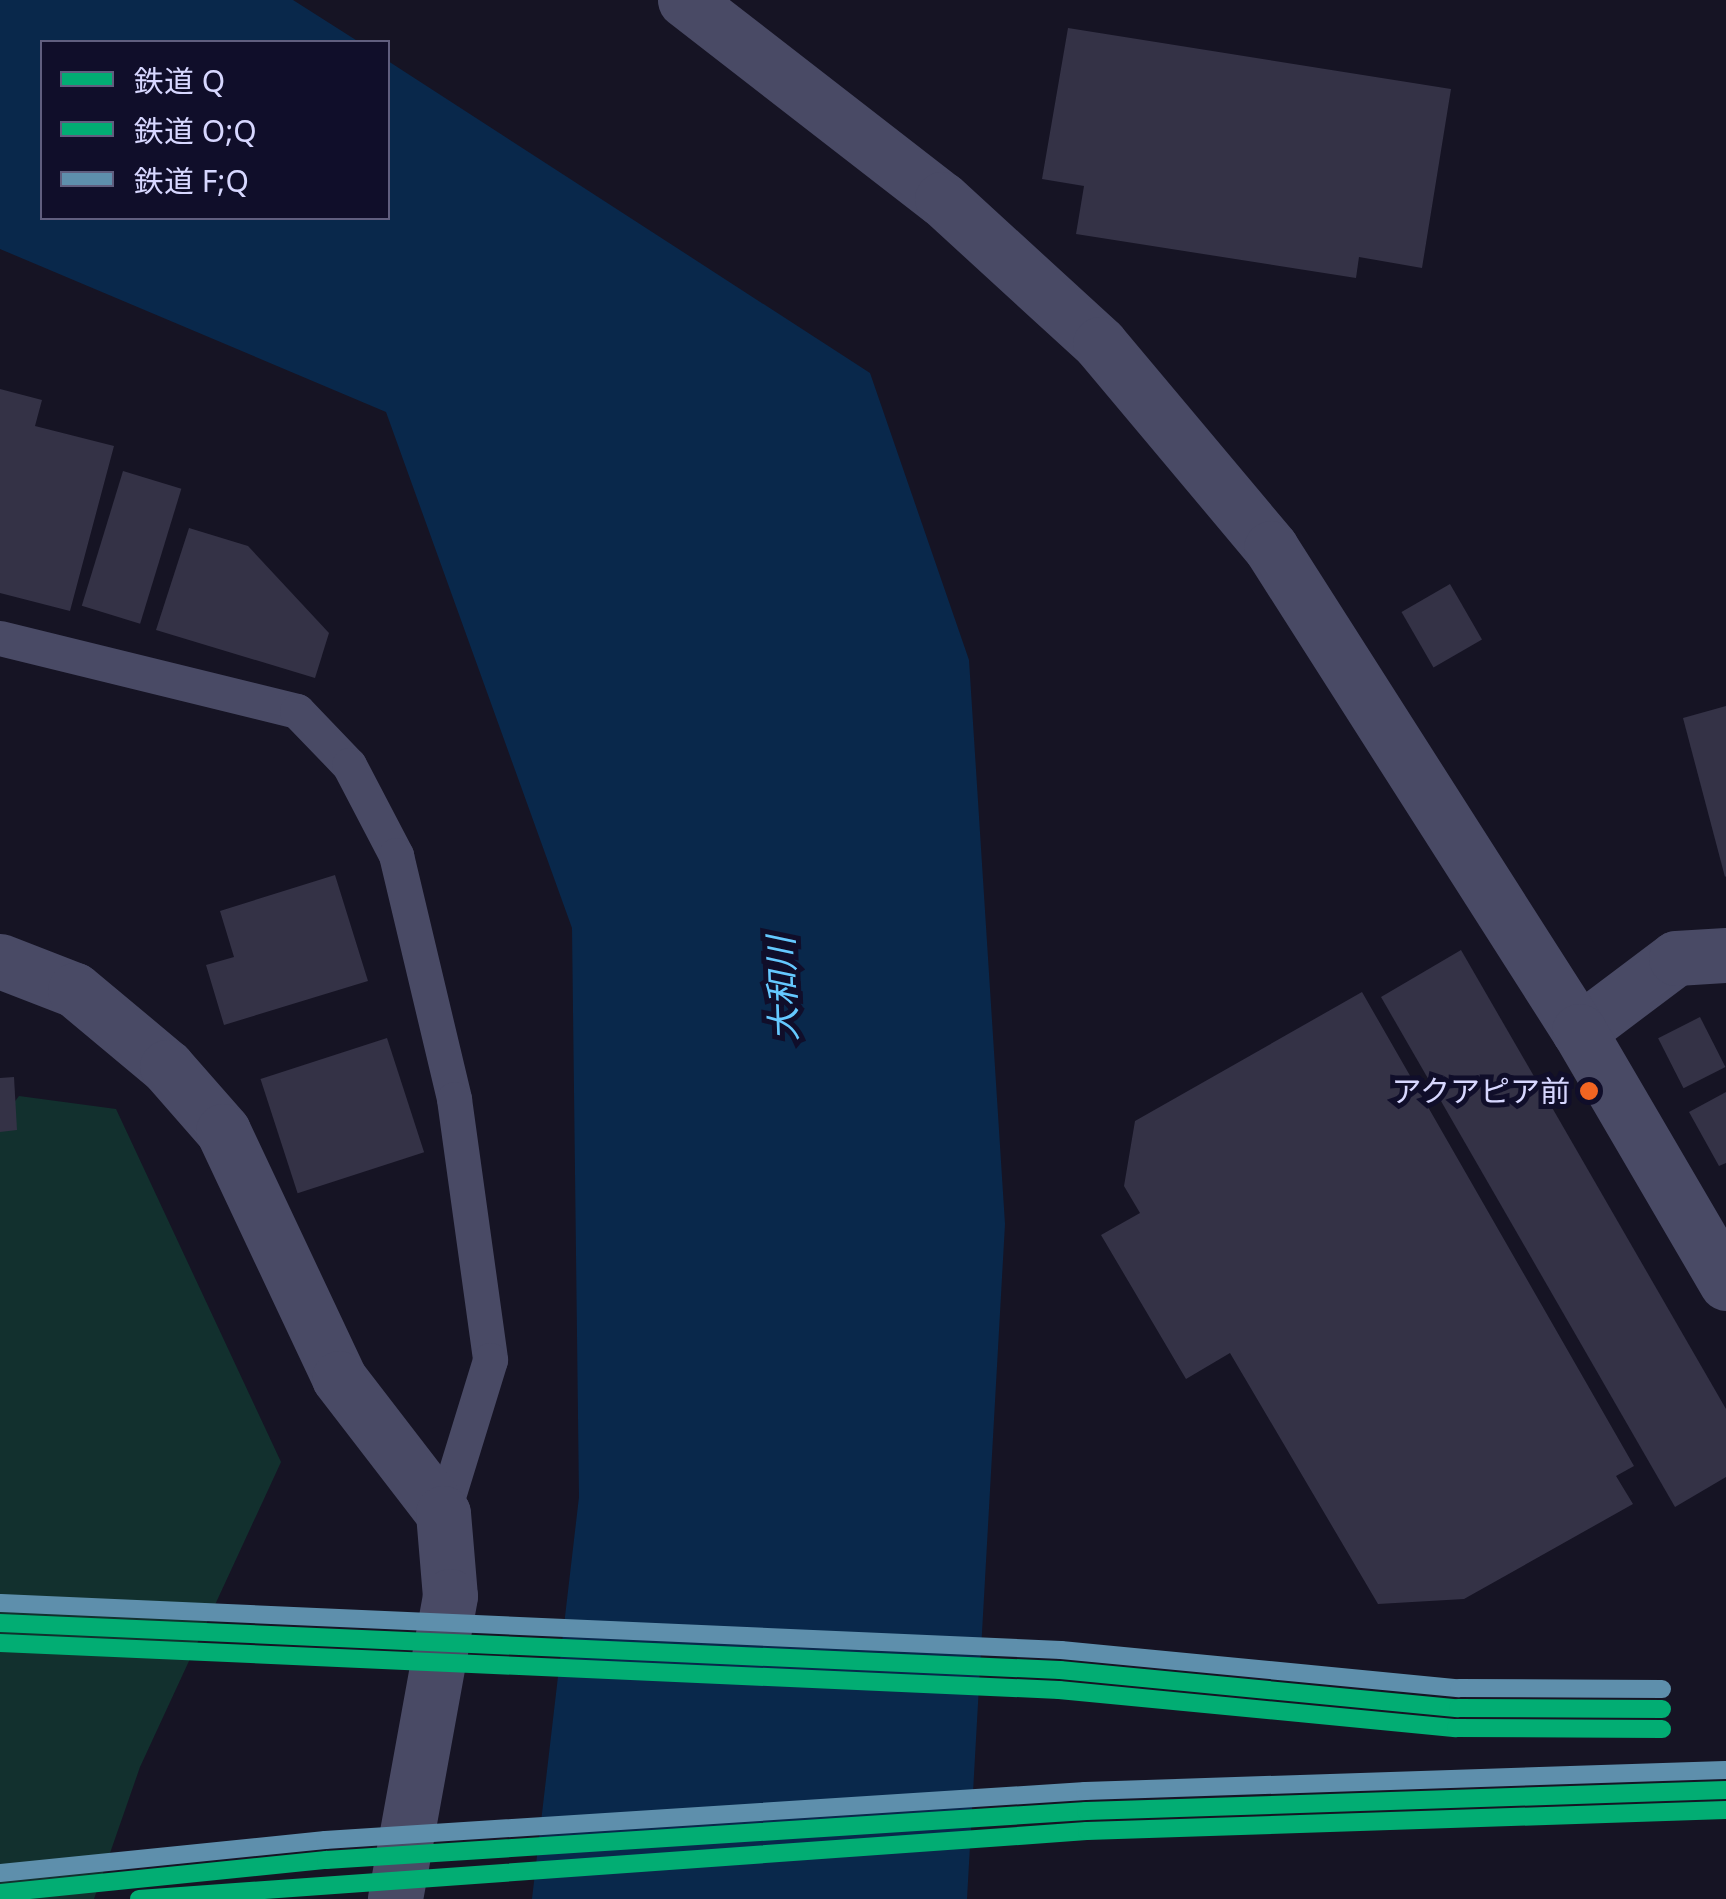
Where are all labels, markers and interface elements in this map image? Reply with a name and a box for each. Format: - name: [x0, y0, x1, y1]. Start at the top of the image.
- legend: [40, 40, 390, 220]
- text: 鉄道 Q: [134, 60, 225, 101]
- text: 鉄道 O;Q: [134, 110, 257, 151]
- text: 鉄道 F;Q: [134, 160, 249, 201]
- water label: 大和川: [759, 936, 805, 1042]
- place label: アクアピア前: [1390, 1073, 1570, 1109]
- marker: アクアピア前: [1579, 1081, 1599, 1101]

